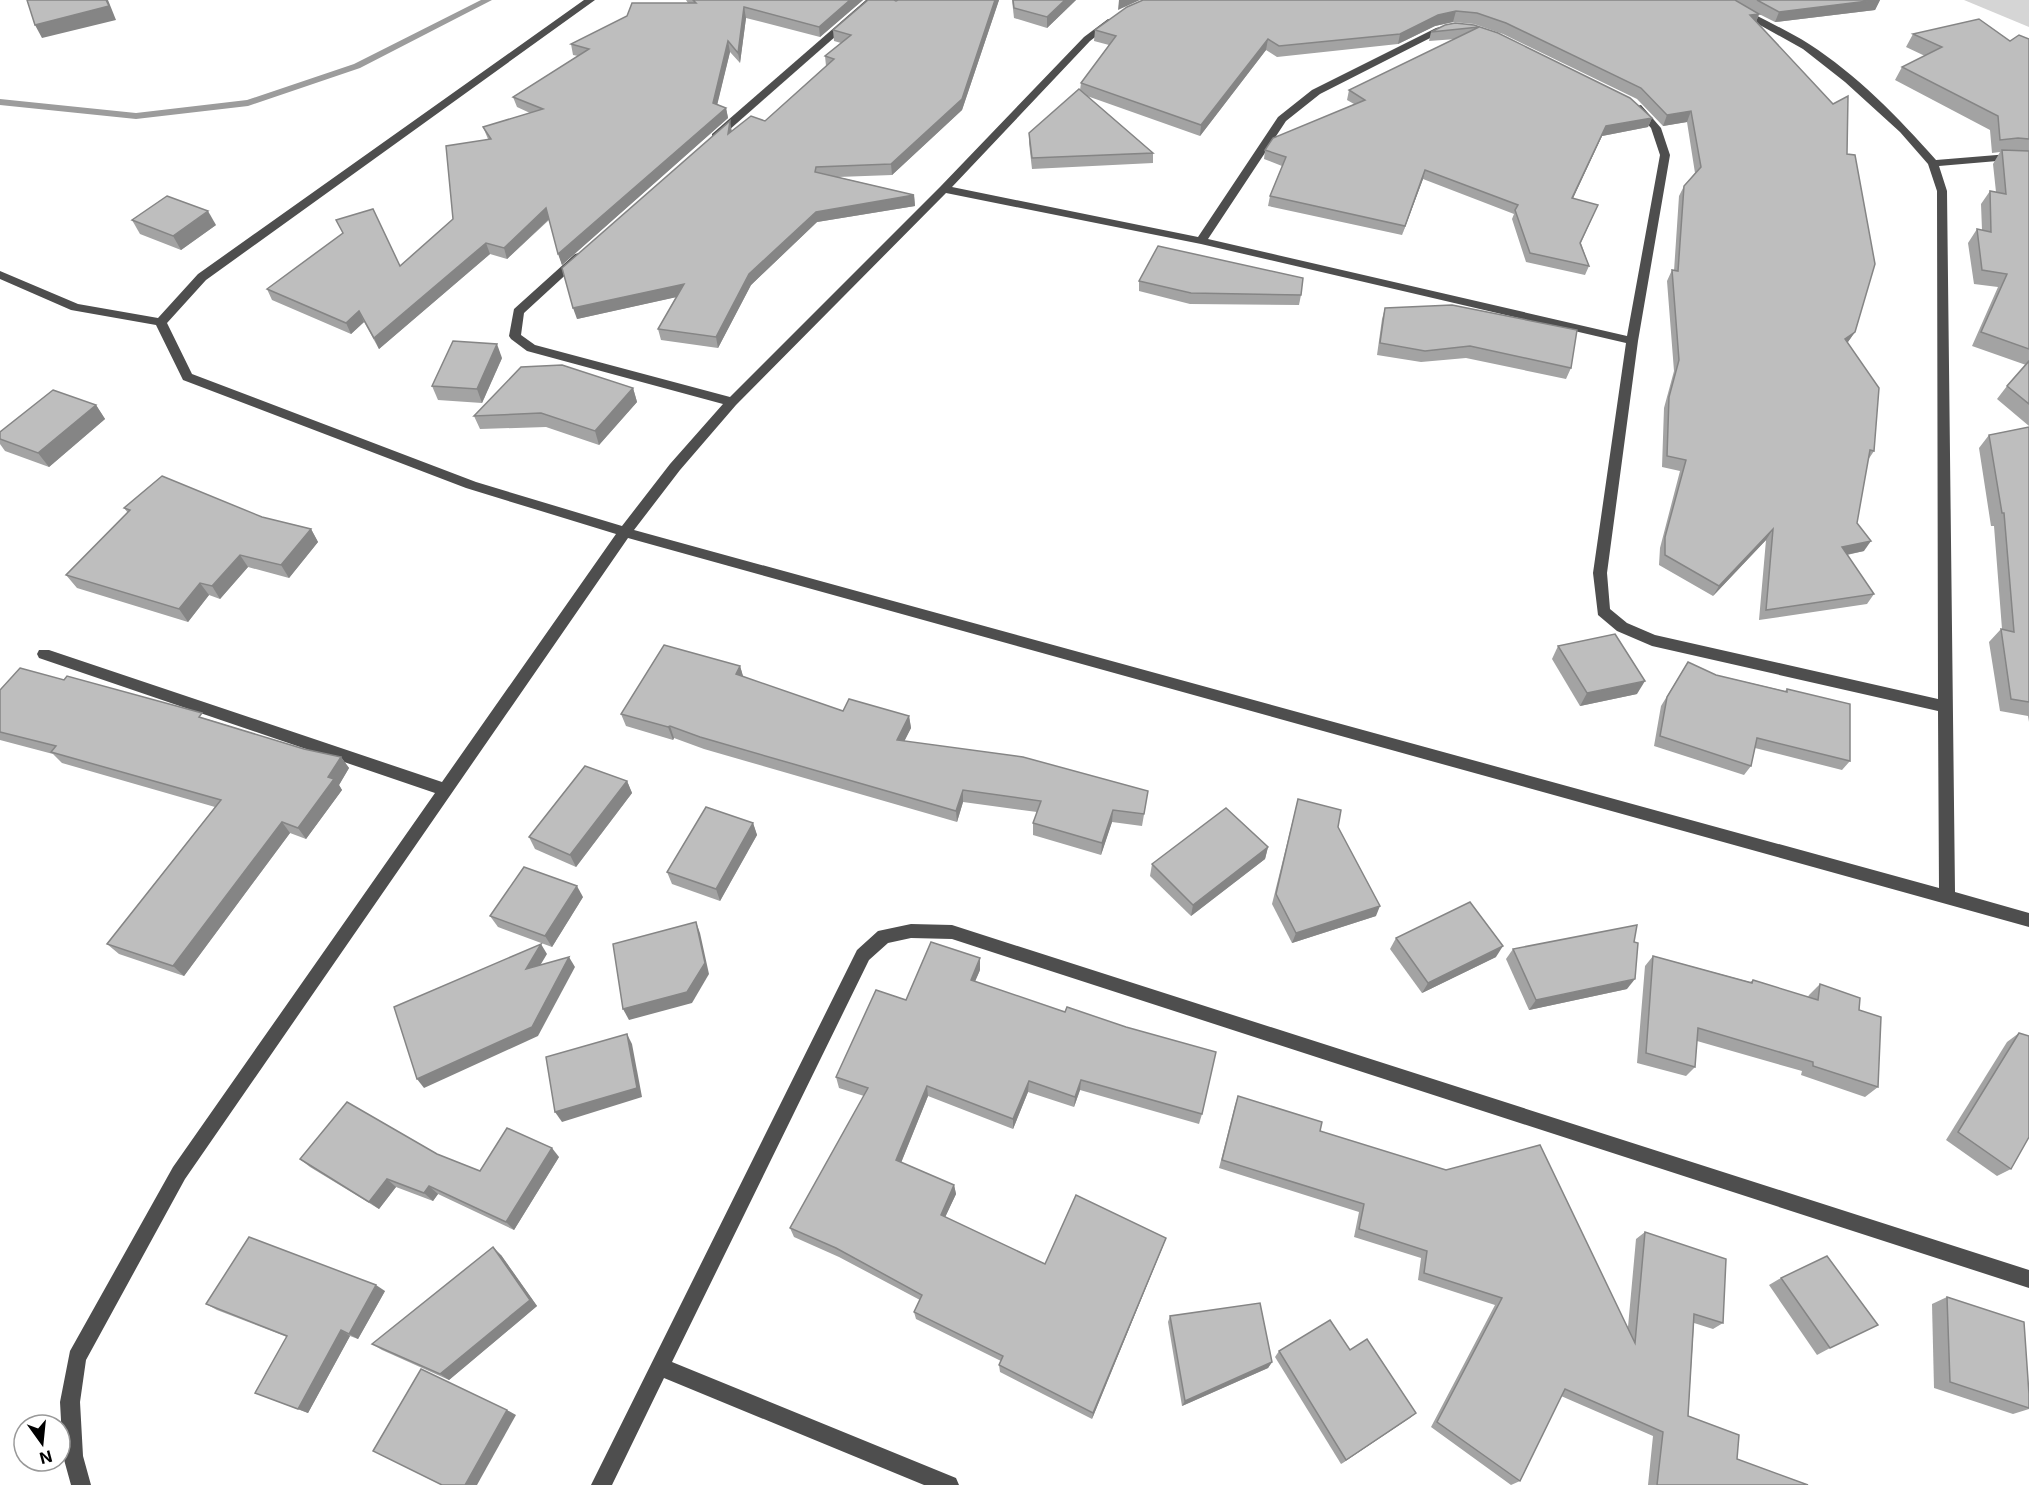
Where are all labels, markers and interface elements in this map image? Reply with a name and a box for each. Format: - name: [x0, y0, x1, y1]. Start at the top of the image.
- north arrow: [12, 1413, 72, 1473]
- text: N: [37, 1446, 54, 1469]

